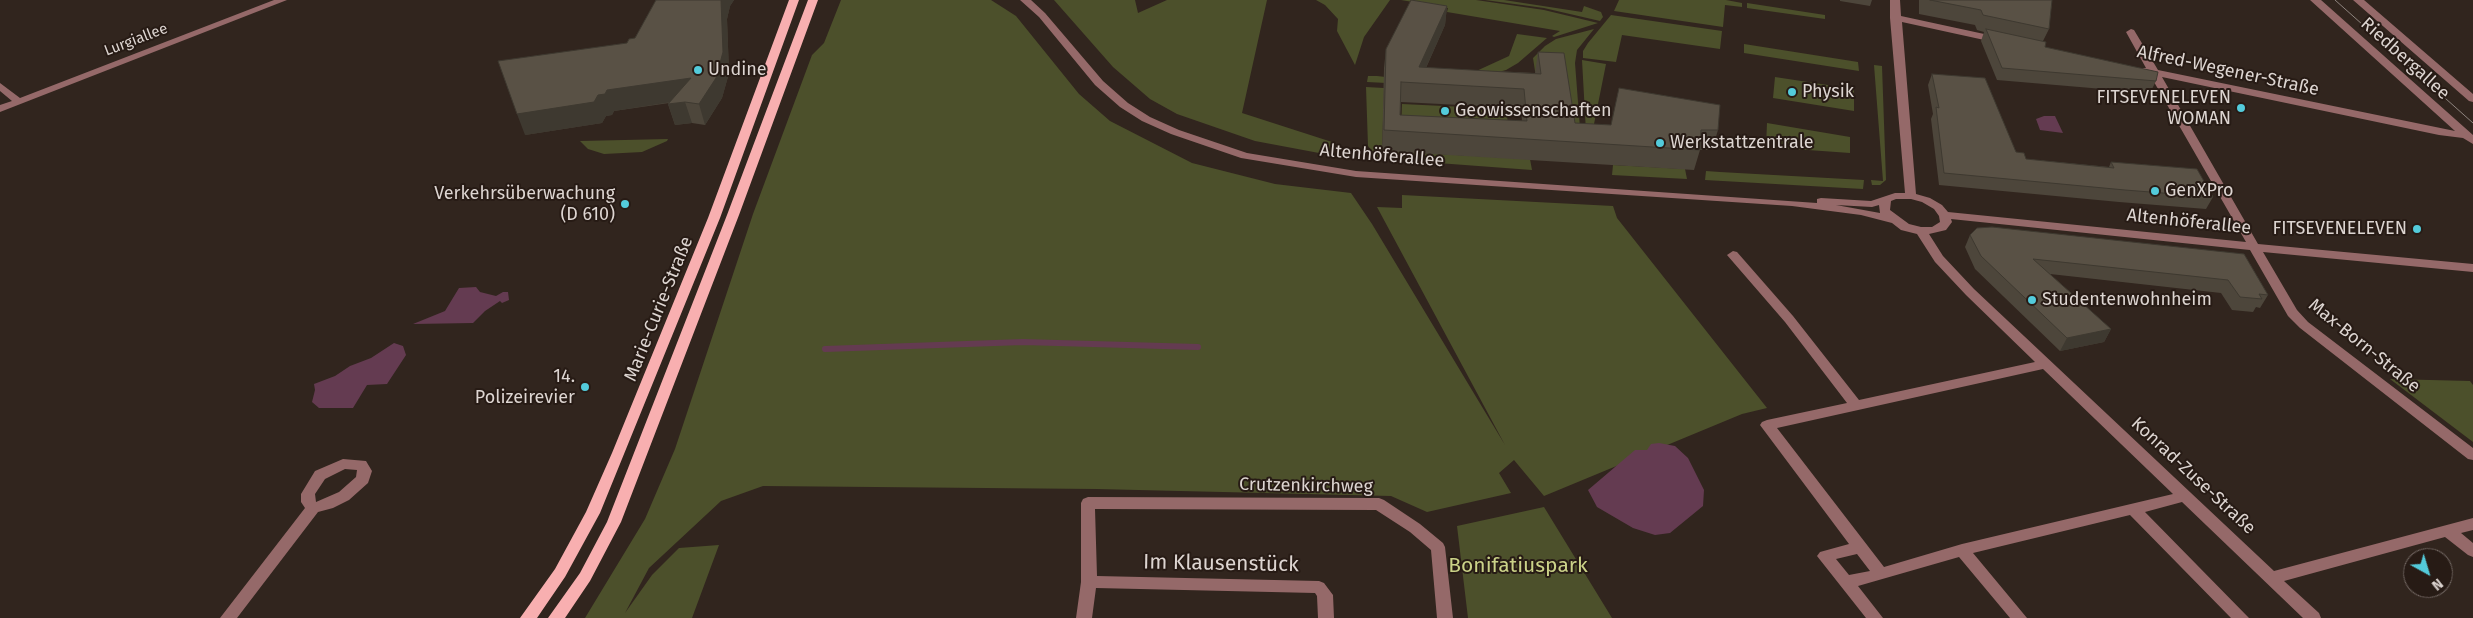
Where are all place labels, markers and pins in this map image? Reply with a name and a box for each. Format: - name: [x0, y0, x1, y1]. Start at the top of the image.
- place label: Undine: [708, 59, 767, 81]
- marker: Undine: [692, 64, 704, 76]
- place label: Physik: [1802, 81, 1854, 103]
- marker: Physik: [1786, 86, 1798, 98]
- place label: FITSEVENELEVEN WOMAN: [2096, 87, 2231, 130]
- place label: Geowissenschaften: [1455, 100, 1612, 122]
- marker: FITSEVENELEVEN WOMAN: [2235, 102, 2247, 114]
- marker: Geowissenschaften: [1439, 105, 1451, 117]
- place label: Werkstattzentrale: [1670, 132, 1814, 154]
- marker: Werkstattzentrale: [1654, 137, 1666, 149]
- place label: GenXPro: [2165, 180, 2233, 202]
- place label: Verkehrsüberwachung (D 610): [434, 183, 615, 225]
- marker: GenXPro: [2149, 185, 2161, 197]
- marker: Verkehrsüberwachung (D 610): [619, 198, 631, 210]
- place label: FITSEVENELEVEN: [2272, 218, 2407, 240]
- marker: FITSEVENELEVEN: [2411, 223, 2423, 235]
- place label: Studentenwohnheim: [2042, 289, 2212, 311]
- marker: Studentenwohnheim: [2026, 294, 2038, 306]
- place label: 14. Polizeirevier: [475, 366, 575, 408]
- marker: 14. Polizeirevier: [579, 381, 591, 393]

